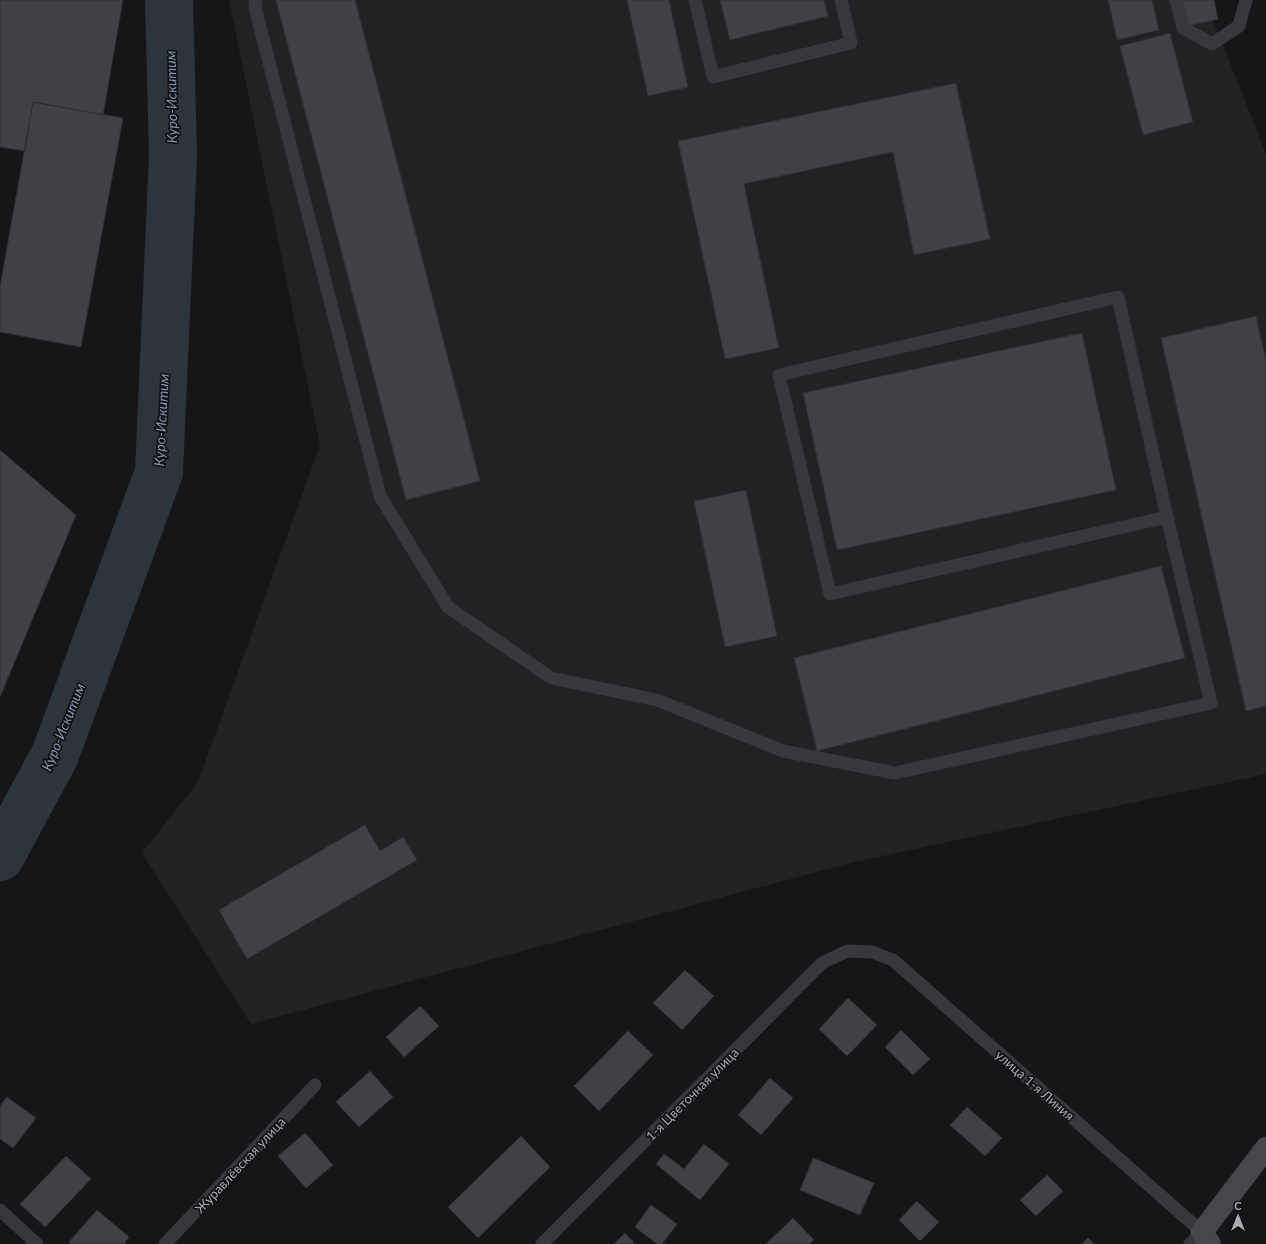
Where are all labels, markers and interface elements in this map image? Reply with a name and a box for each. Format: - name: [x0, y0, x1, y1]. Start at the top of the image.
- water label: Куро-Искитим: [162, 50, 180, 144]
- water label: Куро-Искитим: [150, 373, 172, 467]
- water label: Куро-Искитим: [38, 681, 88, 773]
- street label: 1-я Цветочная улица: [642, 1044, 742, 1144]
- street label: улица 1-я Линия: [992, 1046, 1078, 1124]
- street label: Журавлёвская улица: [191, 1114, 289, 1216]
- north arrow: [1218, 1196, 1258, 1236]
- text: С: [1234, 1199, 1242, 1212]

